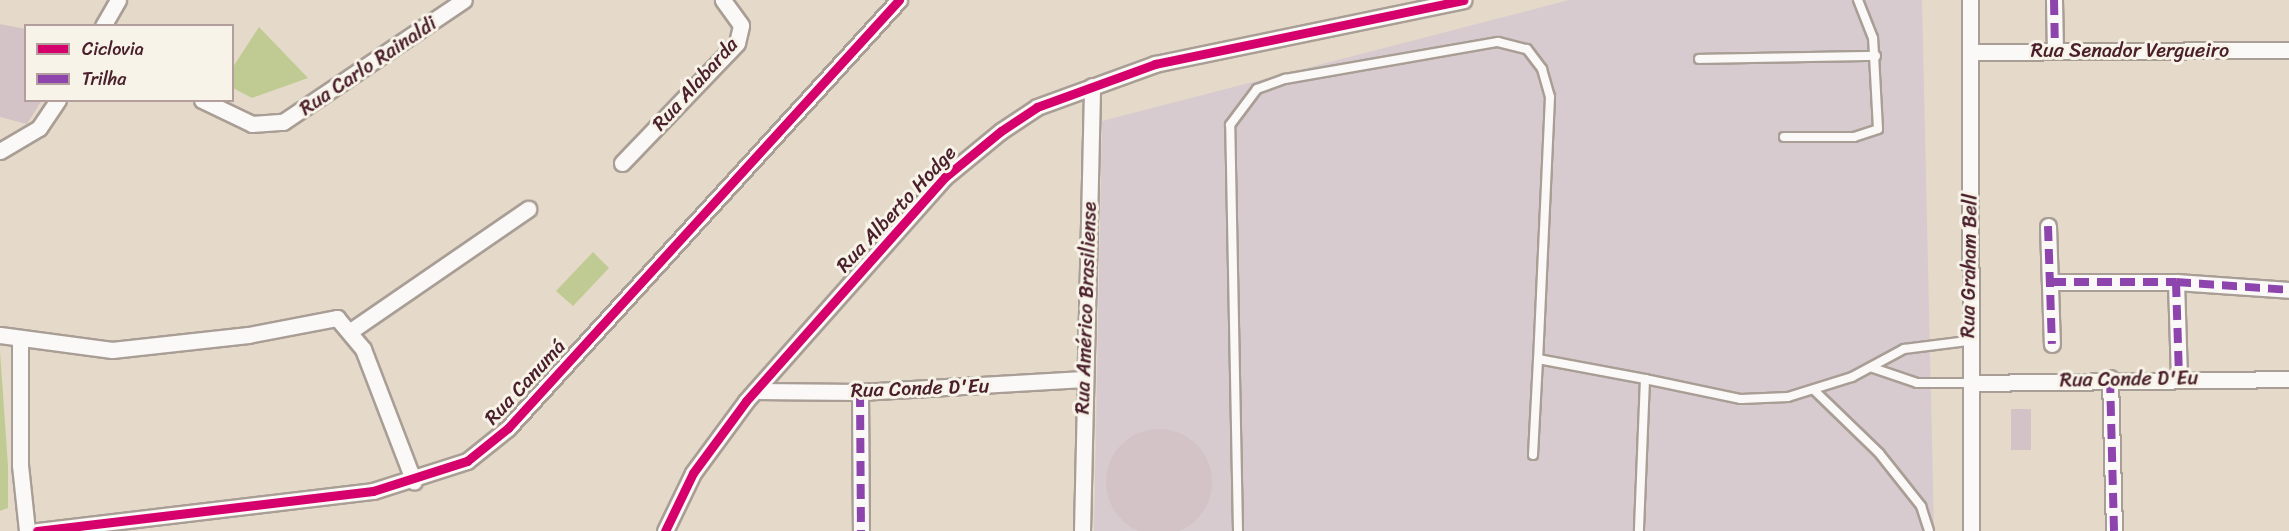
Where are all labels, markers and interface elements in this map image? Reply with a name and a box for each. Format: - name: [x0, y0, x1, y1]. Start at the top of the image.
- street label: Rua Carlo Rainaldi: [295, 11, 441, 121]
- legend: [24, 24, 234, 102]
- text: Ciclovia: [82, 33, 144, 65]
- street label: Rua Alabarda: [647, 33, 743, 135]
- street label: Rua Senador Vergueiro: [2031, 38, 2229, 62]
- text: Trilha: [82, 63, 126, 95]
- street label: Rua Alberto Hodge: [831, 140, 961, 278]
- street label: Rua Graham Bell: [1956, 194, 1982, 338]
- street label: Rua Américo Brasiliense: [1070, 201, 1102, 415]
- street label: Rua Canumá: [480, 334, 570, 430]
- street label: Rua Conde D'Eu: [2059, 366, 2199, 392]
- street label: Rua Conde D'Eu: [850, 374, 990, 402]

